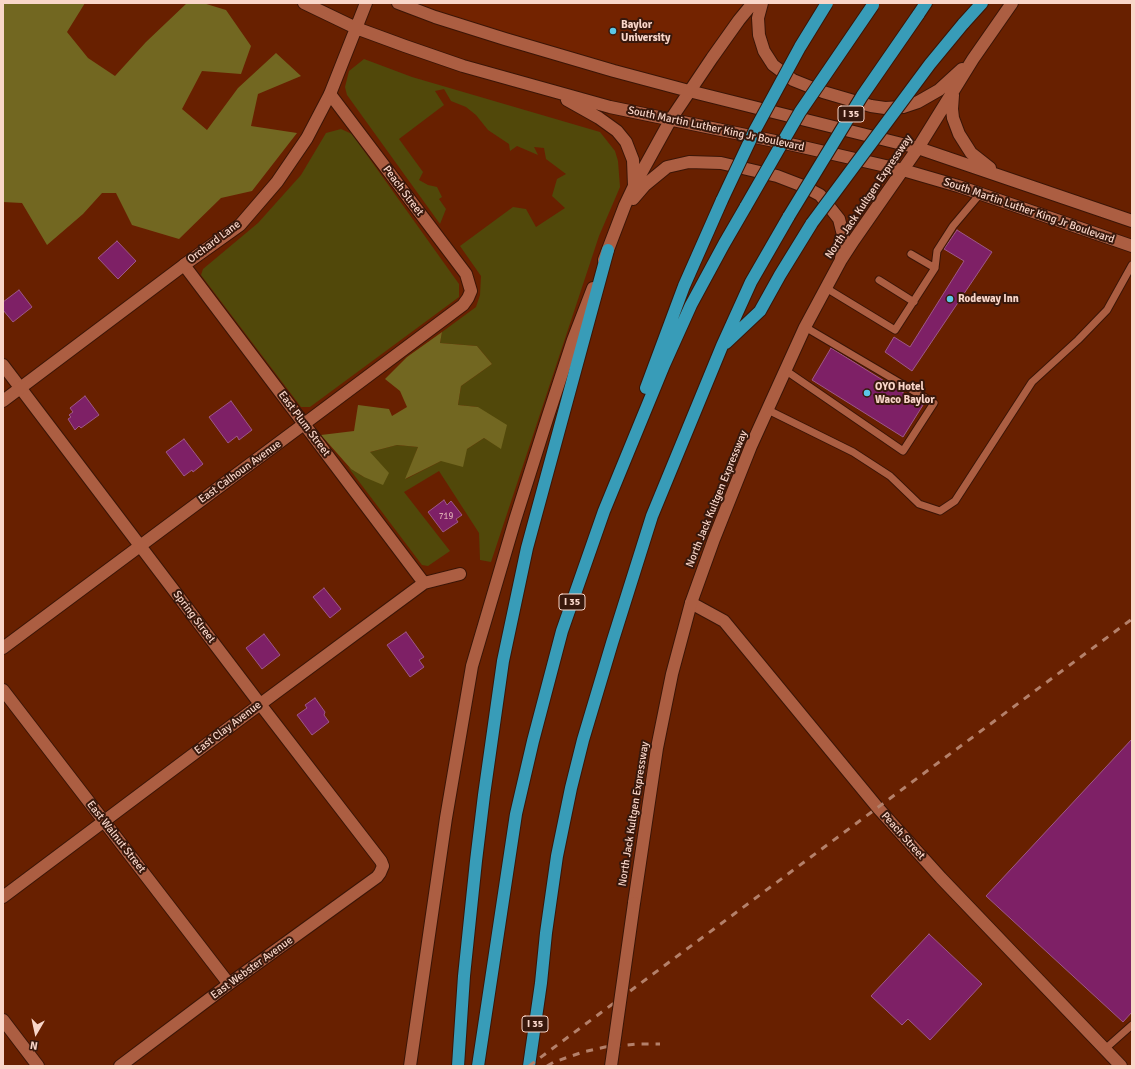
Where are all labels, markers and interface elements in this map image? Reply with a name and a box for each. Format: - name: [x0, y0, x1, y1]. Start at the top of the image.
- place label: Baylor University: [621, 18, 670, 44]
- marker: Baylor University: [608, 26, 618, 36]
- street label: South Martin Luther King Jr Boulevard: [627, 104, 805, 154]
- road number: I 35: [838, 106, 864, 122]
- street label: North Jack Kultgen Expressway: [823, 133, 915, 261]
- street label: Peach Street: [380, 163, 426, 219]
- street label: South Martin Luther King Jr Boulevard: [942, 175, 1116, 247]
- street label: Orchard Lane: [185, 218, 243, 266]
- place label: Rodeway Inn: [958, 292, 1019, 306]
- marker: Rodeway Inn: [945, 294, 955, 304]
- place label: OYO Hotel Waco Baylor: [875, 380, 935, 406]
- marker: OYO Hotel Waco Baylor: [862, 388, 872, 398]
- street label: East Plum Street: [275, 389, 333, 459]
- street label: North Jack Kultgen Expressway: [683, 429, 751, 569]
- street label: East Calhoun Avenue: [196, 438, 284, 506]
- house number: 719: [439, 512, 453, 522]
- street label: Spring Street: [170, 588, 218, 646]
- road number: I 35: [559, 594, 585, 610]
- street label: East Clay Avenue: [192, 699, 264, 757]
- street label: North Jack Kultgen Expressway: [616, 741, 652, 887]
- street label: East Walnut Street: [84, 798, 148, 876]
- street label: Peach Street: [878, 810, 928, 862]
- street label: East Webster Avenue: [208, 934, 296, 1002]
- north arrow: [16, 1013, 56, 1053]
- road number: I 35: [522, 1016, 548, 1032]
- text: N: [29, 1038, 39, 1052]

